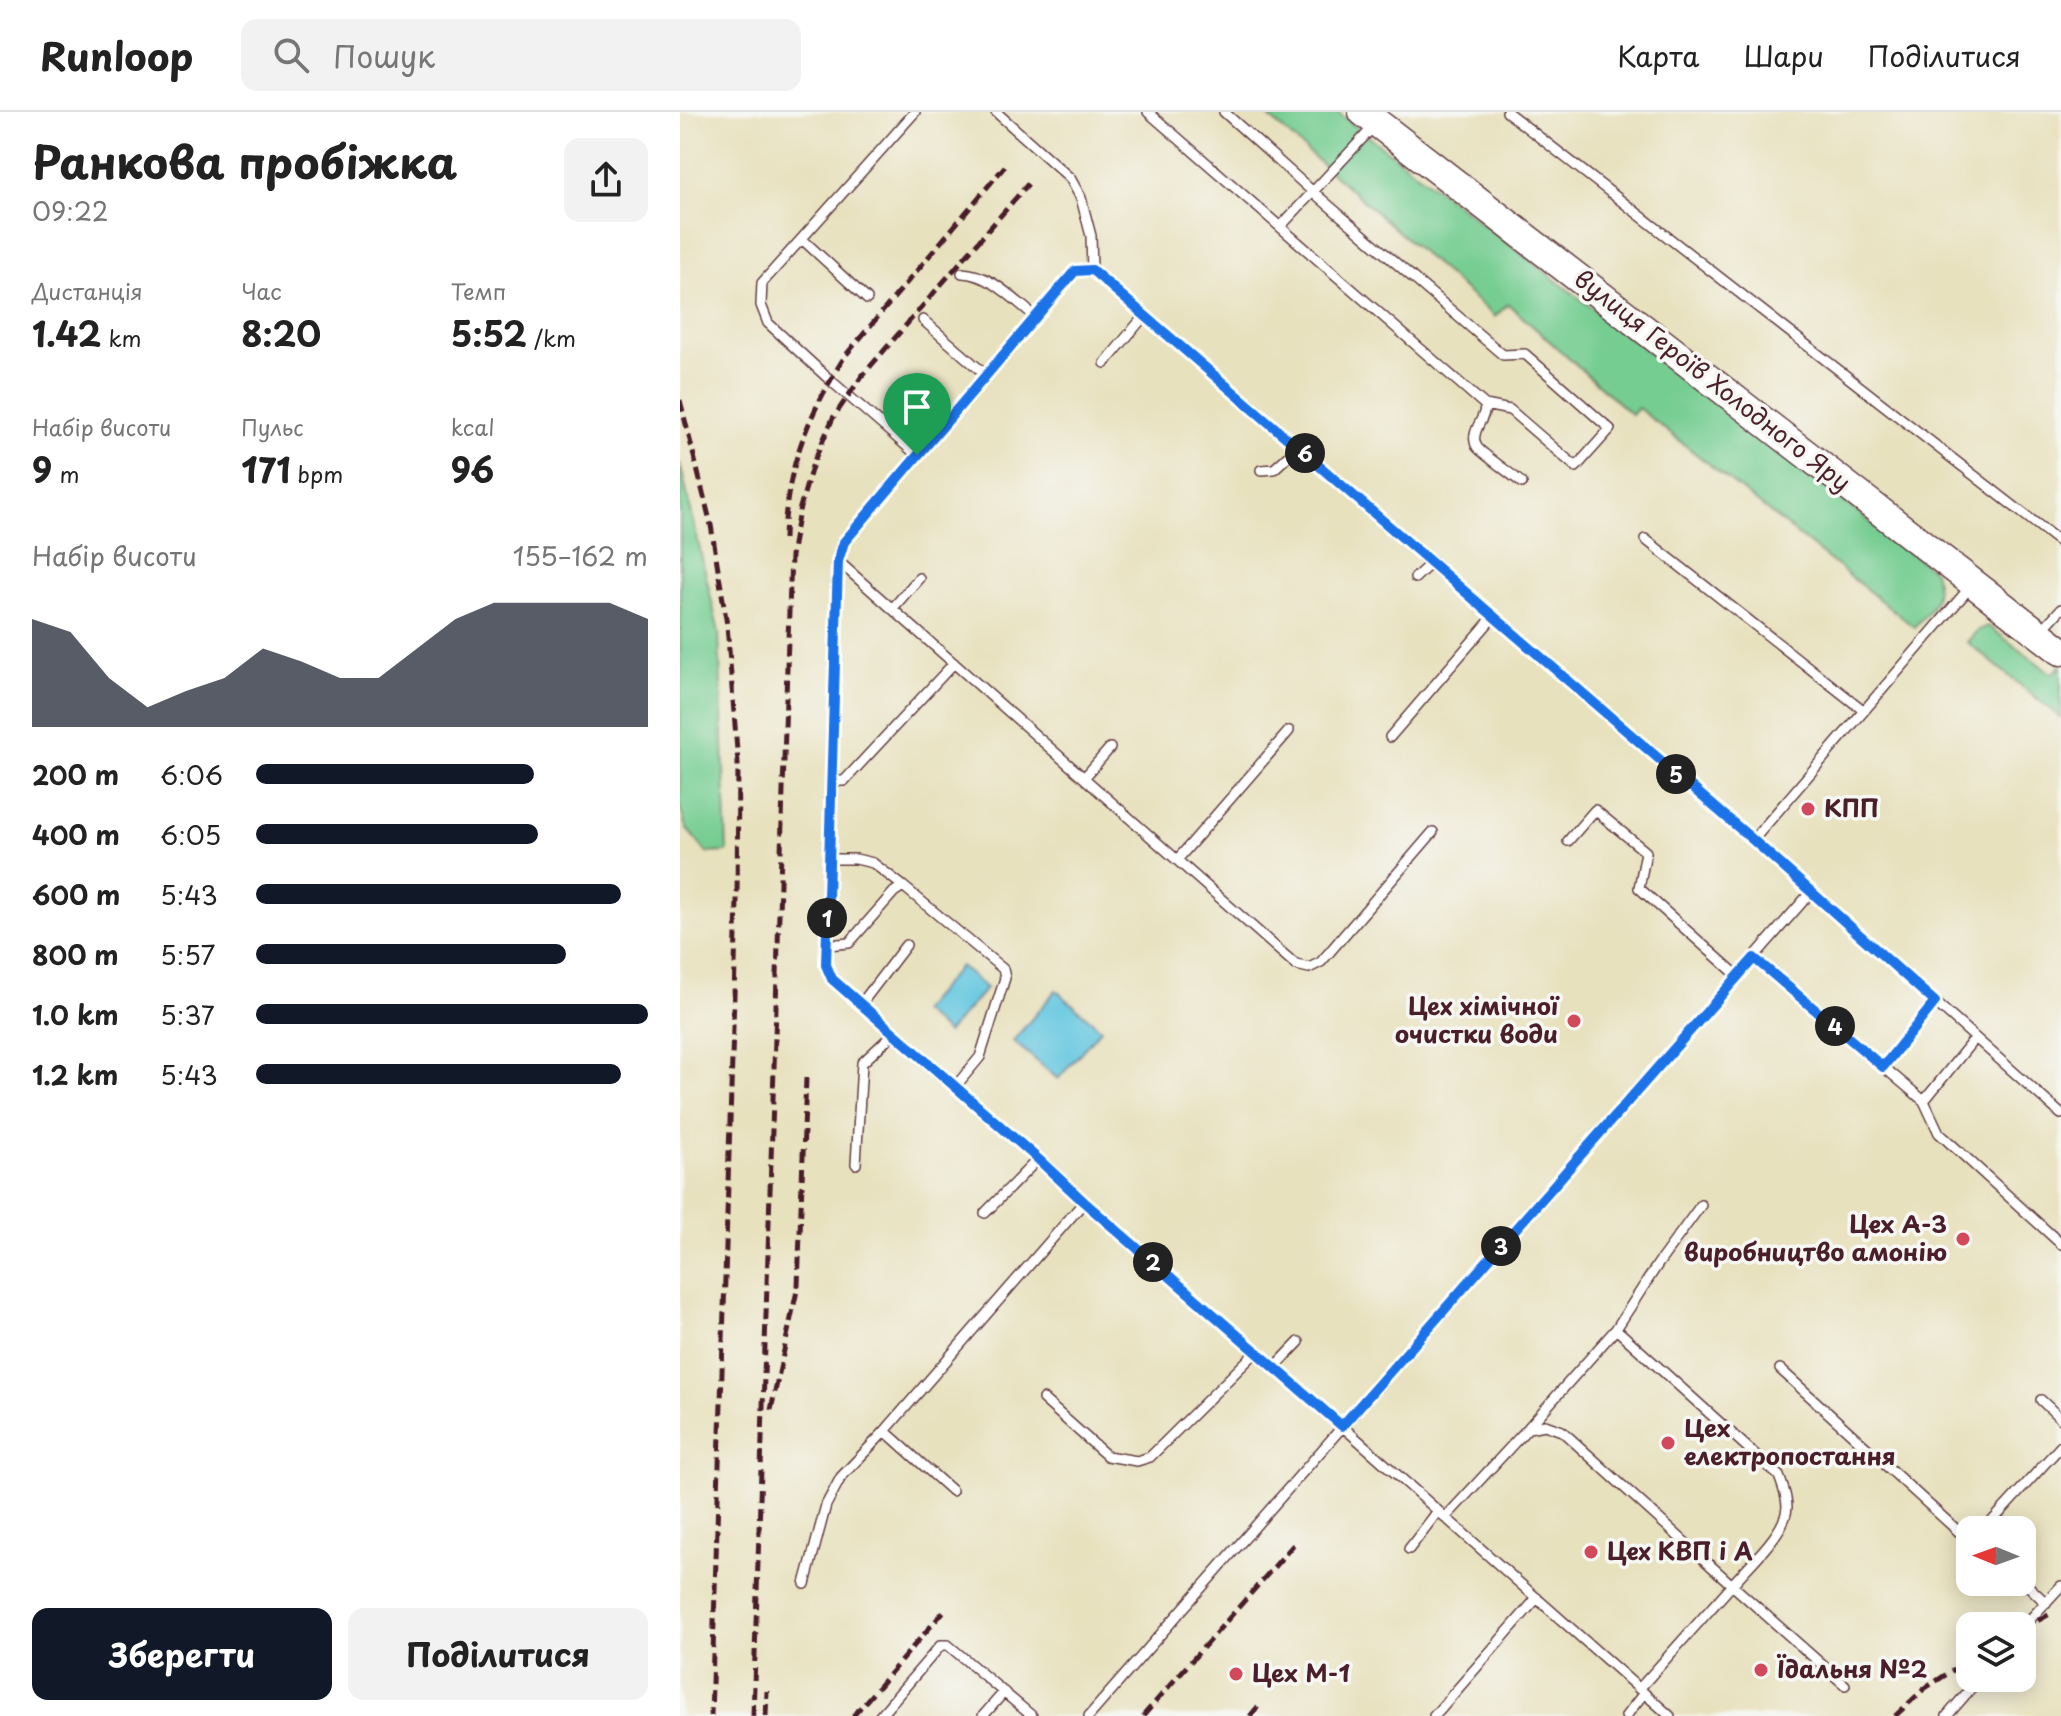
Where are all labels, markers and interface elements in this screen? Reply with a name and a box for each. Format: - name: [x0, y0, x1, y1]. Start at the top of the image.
- search box: [241, 19, 801, 91]
- text: Runloop: [40, 27, 193, 84]
- icon: search: [269, 33, 313, 77]
- text: Пошук: [333, 33, 435, 78]
- text: Карта: [1617, 34, 1699, 77]
- text: Шари: [1743, 34, 1824, 77]
- text: Поділитися: [1868, 34, 2021, 77]
- text: Ранкова пробіжка: [32, 128, 457, 194]
- button: share: [564, 138, 648, 222]
- text: 09:22: [32, 191, 109, 230]
- street label: вулиця Героїв Холодного Яру: [1567, 260, 1859, 499]
- text: Дистанція: [32, 274, 143, 307]
- text: Час: [241, 274, 282, 307]
- text: Темп: [451, 274, 506, 307]
- text: 1.42: [32, 307, 101, 359]
- text: 8:20: [241, 307, 321, 359]
- text: 5:52: [451, 307, 527, 359]
- text: km: [101, 321, 142, 354]
- text: /km: [527, 321, 576, 354]
- pin: [883, 373, 951, 455]
- icon: arrive: [895, 385, 939, 429]
- text: Набір висоти: [32, 410, 171, 443]
- text: Пульс: [241, 410, 304, 443]
- text: kcal: [451, 410, 495, 443]
- pin: 6: [1285, 433, 1325, 473]
- text: 6: [1297, 436, 1313, 469]
- text: 9: [32, 443, 52, 495]
- text: 171: [241, 443, 290, 495]
- text: 96: [451, 443, 494, 495]
- text: m: [52, 457, 79, 490]
- text: bpm: [290, 457, 343, 490]
- text: Набір висоти: [32, 536, 197, 575]
- text: 155–162 m: [513, 536, 648, 575]
- pin: 5: [1656, 754, 1696, 794]
- text: 200 m: [32, 755, 119, 794]
- text: 6:06: [160, 755, 223, 794]
- text: 5: [1669, 757, 1683, 790]
- place label: КПП: [1824, 789, 1879, 825]
- marker: КПП: [1799, 800, 1817, 818]
- text: 400 m: [32, 815, 120, 854]
- text: 6:05: [160, 815, 221, 854]
- text: 600 m: [32, 875, 120, 914]
- text: 5:43: [160, 875, 218, 914]
- pin: 1: [807, 898, 847, 938]
- text: 1: [822, 901, 832, 934]
- text: 800 m: [32, 935, 119, 974]
- text: 5:57: [160, 935, 215, 974]
- place label: Цех хімічної очистки води: [1395, 987, 1560, 1051]
- text: 1.0 km: [32, 995, 119, 1034]
- text: 5:37: [160, 995, 215, 1034]
- pin: 4: [1815, 1006, 1855, 1046]
- text: 4: [1828, 1009, 1842, 1042]
- marker: Цех хімічної очистки води: [1565, 1012, 1583, 1030]
- text: 1.2 km: [32, 1055, 118, 1094]
- text: 5:43: [160, 1055, 218, 1094]
- place label: Цех А-3 виробництво амонію: [1684, 1205, 1947, 1269]
- pin: 3: [1481, 1226, 1521, 1266]
- text: 3: [1494, 1229, 1508, 1262]
- marker: Цех А-3 виробництво амонію: [1954, 1230, 1972, 1248]
- pin: 2: [1133, 1242, 1173, 1282]
- text: 2: [1145, 1245, 1161, 1278]
- place label: Цех електропостання: [1684, 1409, 1896, 1473]
- marker: Цех електропостання: [1659, 1434, 1677, 1452]
- north arrow: [1956, 1516, 2036, 1596]
- map controls: [1956, 1516, 2036, 1692]
- place label: Цех КВП і А: [1607, 1532, 1753, 1568]
- marker: Цех КВП і А: [1582, 1543, 1600, 1561]
- button: Зберегти: [32, 1608, 332, 1700]
- button: Поділитися: [348, 1608, 648, 1700]
- button: layers: [1956, 1612, 2036, 1692]
- place label: Їдальня №2: [1776, 1650, 1927, 1686]
- place label: Цех М-1: [1252, 1654, 1350, 1690]
- marker: Їдальня №2: [1752, 1661, 1770, 1679]
- marker: Цех М-1: [1227, 1665, 1245, 1683]

